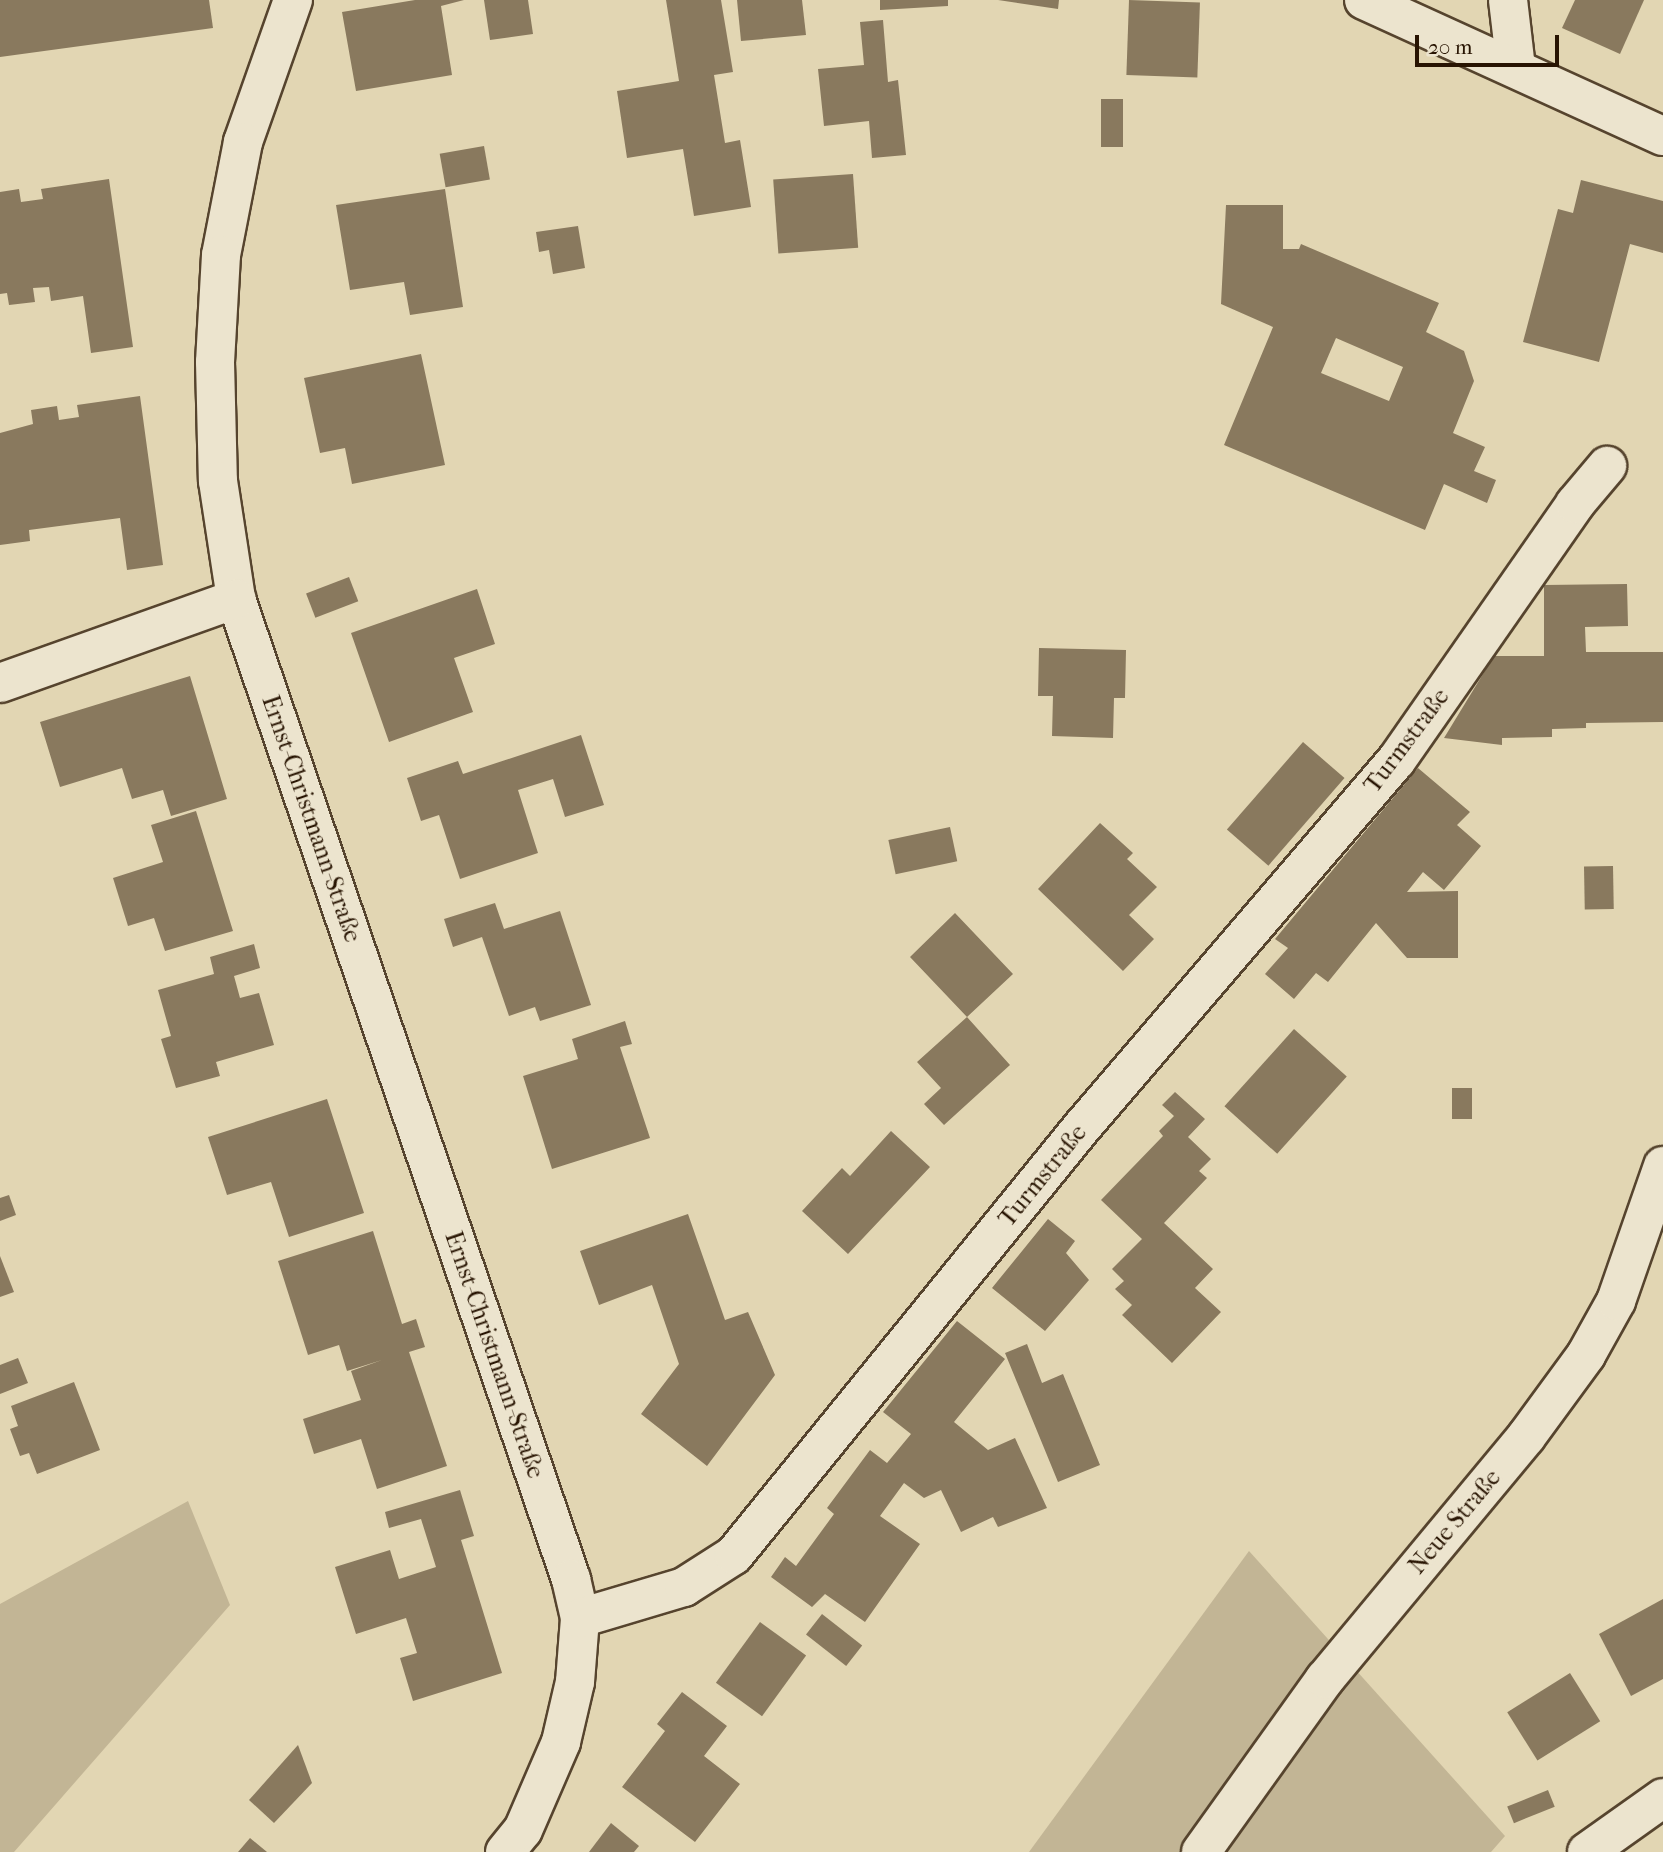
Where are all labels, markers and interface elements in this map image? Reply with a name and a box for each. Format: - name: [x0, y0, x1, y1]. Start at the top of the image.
- scale bar: [1418, 21, 1562, 65]
- text: 20 m: [1428, 35, 1472, 59]
- street label: Turmstraße: [1358, 683, 1456, 799]
- street label: Ernst-Christmann-Straße: [255, 692, 367, 946]
- street label: Turmstraße: [993, 1119, 1093, 1233]
- street label: Ernst-Christmann-Straße: [438, 1228, 550, 1482]
- street label: Neue Straße: [1403, 1464, 1507, 1580]

